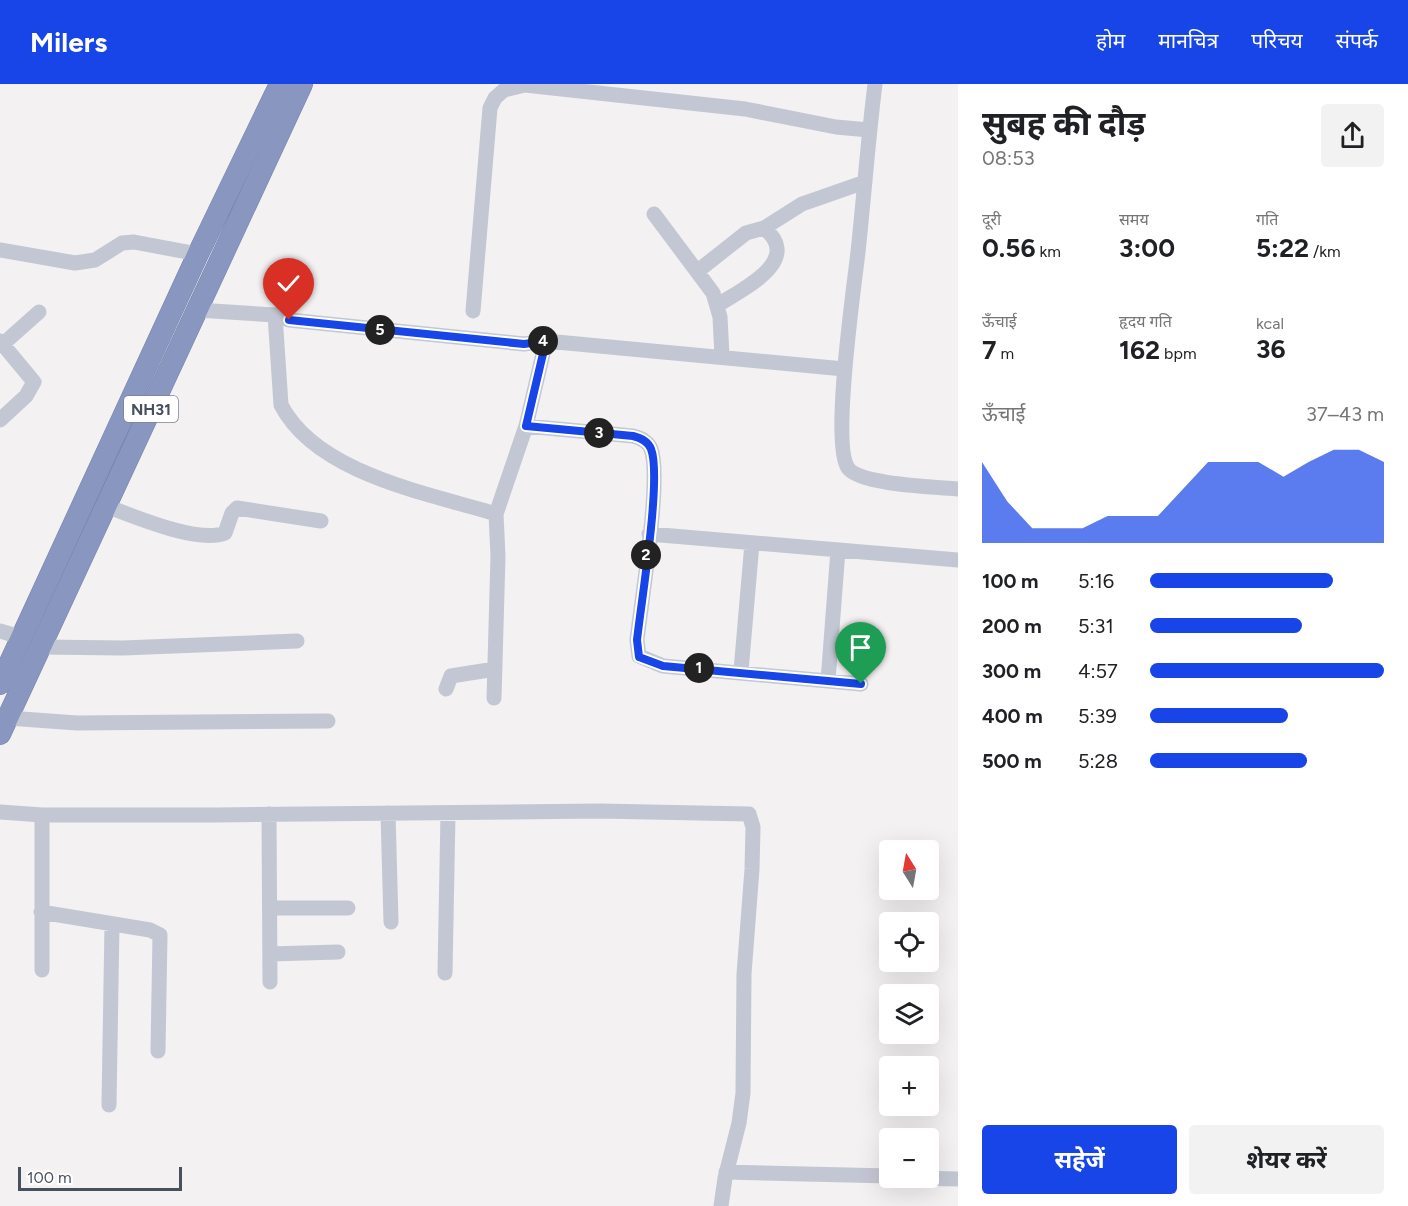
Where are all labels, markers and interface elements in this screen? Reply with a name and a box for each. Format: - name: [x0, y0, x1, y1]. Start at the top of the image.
- text: Milers: [30, 25, 107, 59]
- text: होम: [1096, 28, 1125, 53]
- text: मानचित्र: [1158, 28, 1218, 53]
- text: परिचय: [1251, 28, 1303, 53]
- text: संपर्क: [1336, 28, 1378, 53]
- text: सुबह की दौड़: [982, 104, 1145, 143]
- button: share: [1321, 104, 1384, 167]
- text: 08:53: [982, 146, 1035, 170]
- text: दूरी: [982, 210, 1001, 229]
- text: समय: [1119, 210, 1149, 229]
- text: गति: [1256, 210, 1278, 229]
- text: 0.56: [982, 232, 1035, 264]
- text: 3:00: [1119, 232, 1175, 264]
- text: 5:22: [1256, 232, 1309, 264]
- text: km: [1035, 242, 1061, 261]
- text: /km: [1309, 242, 1341, 261]
- pin: [263, 258, 314, 320]
- icon: check: [272, 267, 305, 300]
- text: ऊँचाई: [982, 312, 1017, 331]
- text: हृदय गति: [1119, 312, 1172, 331]
- text: kcal: [1256, 314, 1284, 333]
- pin: 5: [365, 315, 395, 345]
- text: 5: [375, 320, 385, 339]
- pin: 4: [528, 326, 558, 356]
- text: 4: [538, 331, 548, 350]
- text: 36: [1256, 333, 1286, 365]
- text: 7: [982, 334, 996, 366]
- text: 162: [1119, 334, 1160, 366]
- text: m: [996, 344, 1014, 363]
- text: bpm: [1160, 344, 1197, 363]
- road number: NH31: [124, 396, 178, 422]
- text: ऊँचाई: [982, 402, 1025, 426]
- text: 37–43 m: [1306, 402, 1384, 426]
- pin: 3: [584, 418, 614, 448]
- text: 3: [595, 423, 603, 442]
- pin: 2: [631, 540, 661, 570]
- text: 2: [641, 545, 651, 564]
- text: 100 m: [982, 569, 1039, 593]
- text: 5:16: [1078, 569, 1114, 593]
- text: 200 m: [982, 614, 1042, 638]
- text: 5:31: [1078, 614, 1114, 638]
- pin: [835, 622, 886, 684]
- icon: arrive: [844, 631, 877, 664]
- pin: 1: [684, 653, 714, 683]
- text: 1: [696, 658, 702, 677]
- text: 300 m: [982, 659, 1041, 683]
- text: 4:57: [1078, 659, 1118, 683]
- text: 400 m: [982, 704, 1043, 728]
- text: 5:39: [1078, 704, 1117, 728]
- text: 500 m: [982, 749, 1042, 773]
- text: 5:28: [1078, 749, 1118, 773]
- north arrow: [879, 840, 939, 900]
- map controls: [879, 840, 939, 1188]
- button: locate: [879, 912, 939, 972]
- button: layers: [879, 984, 939, 1044]
- button: +: [879, 1056, 939, 1116]
- button: सहेजें: [982, 1125, 1177, 1194]
- button: शेयर करें: [1189, 1125, 1384, 1194]
- button: −: [879, 1128, 939, 1188]
- scale bar: [18, 1164, 182, 1192]
- text: 100 m: [27, 1168, 72, 1187]

